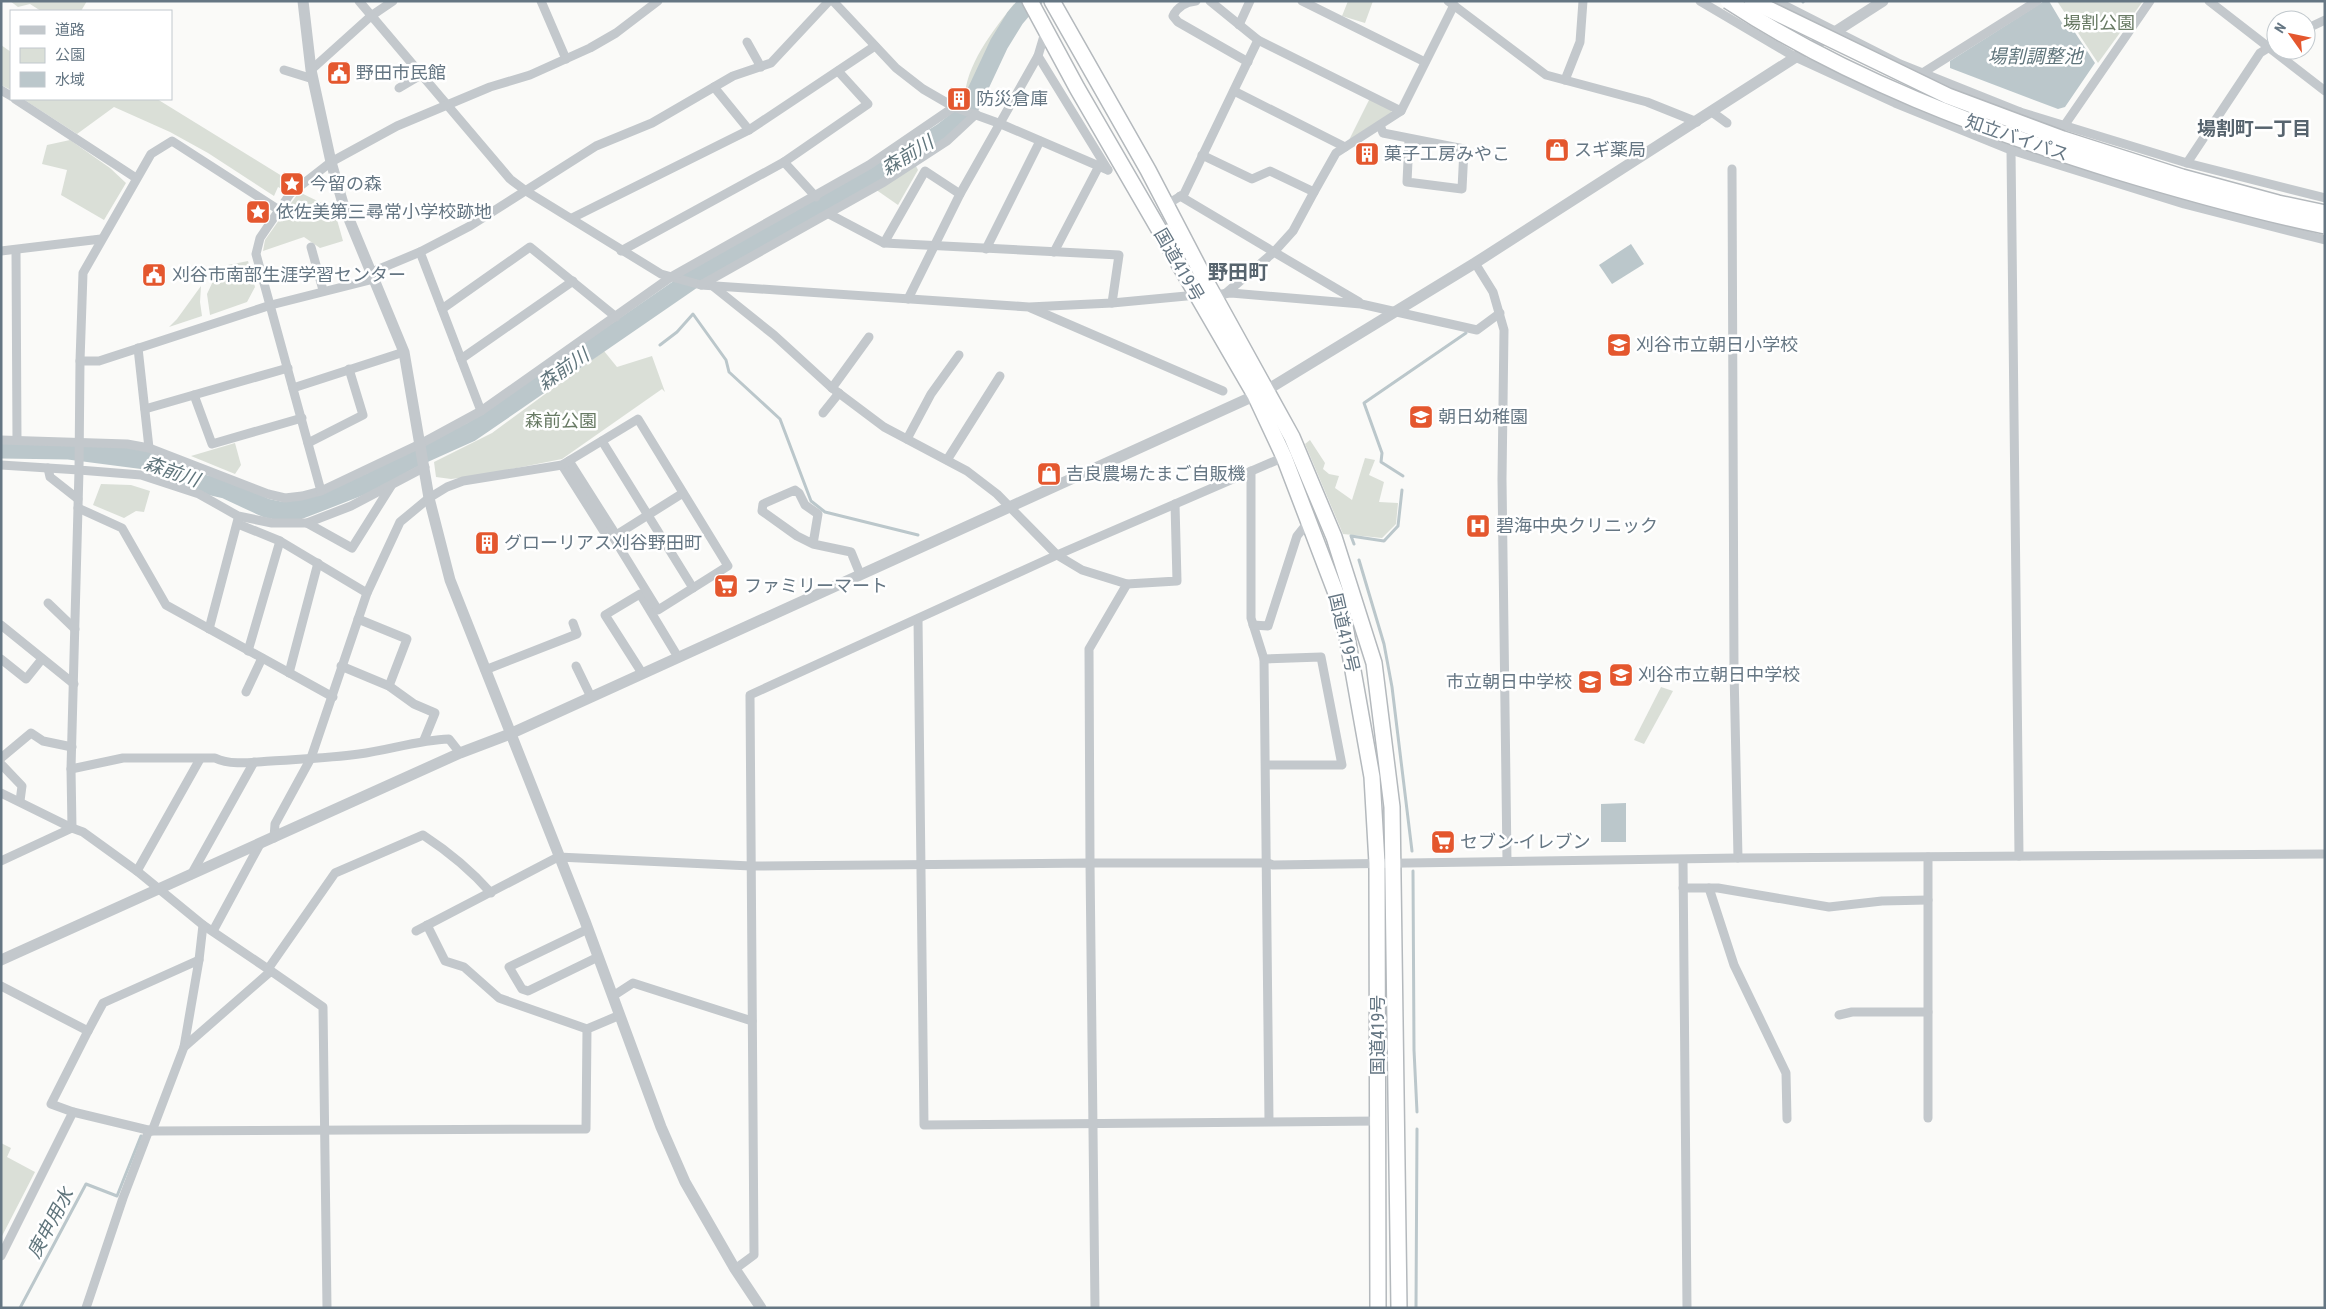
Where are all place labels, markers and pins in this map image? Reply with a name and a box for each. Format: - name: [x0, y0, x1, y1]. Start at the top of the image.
- public building icon: 野田市民館: [326, 60, 352, 86]
- place label: 野田市民館: [356, 62, 446, 83]
- building icon: 防災倉庫: [946, 86, 972, 112]
- place label: 防災倉庫: [976, 88, 1048, 109]
- shop icon: スギ薬局: [1544, 137, 1570, 163]
- place label: スギ薬局: [1574, 139, 1646, 160]
- building icon: 菓子工房みやこ: [1354, 141, 1380, 167]
- place label: 菓子工房みやこ: [1384, 143, 1510, 164]
- place icon: 今留の森: [279, 171, 305, 197]
- place label: 今留の森: [310, 173, 382, 194]
- place icon: 依佐美第三尋常小学校跡地: [245, 199, 271, 225]
- place label: 依佐美第三尋常小学校跡地: [276, 201, 492, 222]
- public building icon: 刈谷市南部生涯学習センター: [141, 262, 167, 288]
- place label: 刈谷市南部生涯学習センター: [172, 264, 406, 285]
- school or university icon: 刈谷市立朝日小学校: [1606, 332, 1632, 358]
- place label: 刈谷市立朝日小学校: [1636, 334, 1798, 355]
- school or university icon: 朝日幼稚園: [1408, 404, 1434, 430]
- place label: 朝日幼稚園: [1438, 406, 1528, 427]
- shop icon: 吉良農場たまご自販機: [1036, 461, 1062, 487]
- place label: 吉良農場たまご自販機: [1066, 463, 1245, 484]
- hospital icon: 碧海中央クリニック: [1465, 513, 1491, 539]
- place label: 碧海中央クリニック: [1496, 515, 1658, 536]
- building icon: グローリアス刈谷野田町: [474, 530, 500, 556]
- place label: グローリアス刈谷野田町: [504, 532, 702, 553]
- supermarket icon: ファミリーマート: [713, 573, 739, 599]
- place label: ファミリーマート: [744, 575, 888, 596]
- school or university icon: 刈谷市立朝日中学校: [1608, 662, 1634, 688]
- place label: 刈谷市立朝日中学校: [1638, 664, 1800, 685]
- school or university icon: 市立朝日中学校: [1577, 669, 1603, 695]
- place label: 市立朝日中学校: [1446, 671, 1572, 692]
- supermarket icon: セブン-イレブン: [1430, 829, 1456, 855]
- place label: セブン-イレブン: [1460, 831, 1590, 852]

